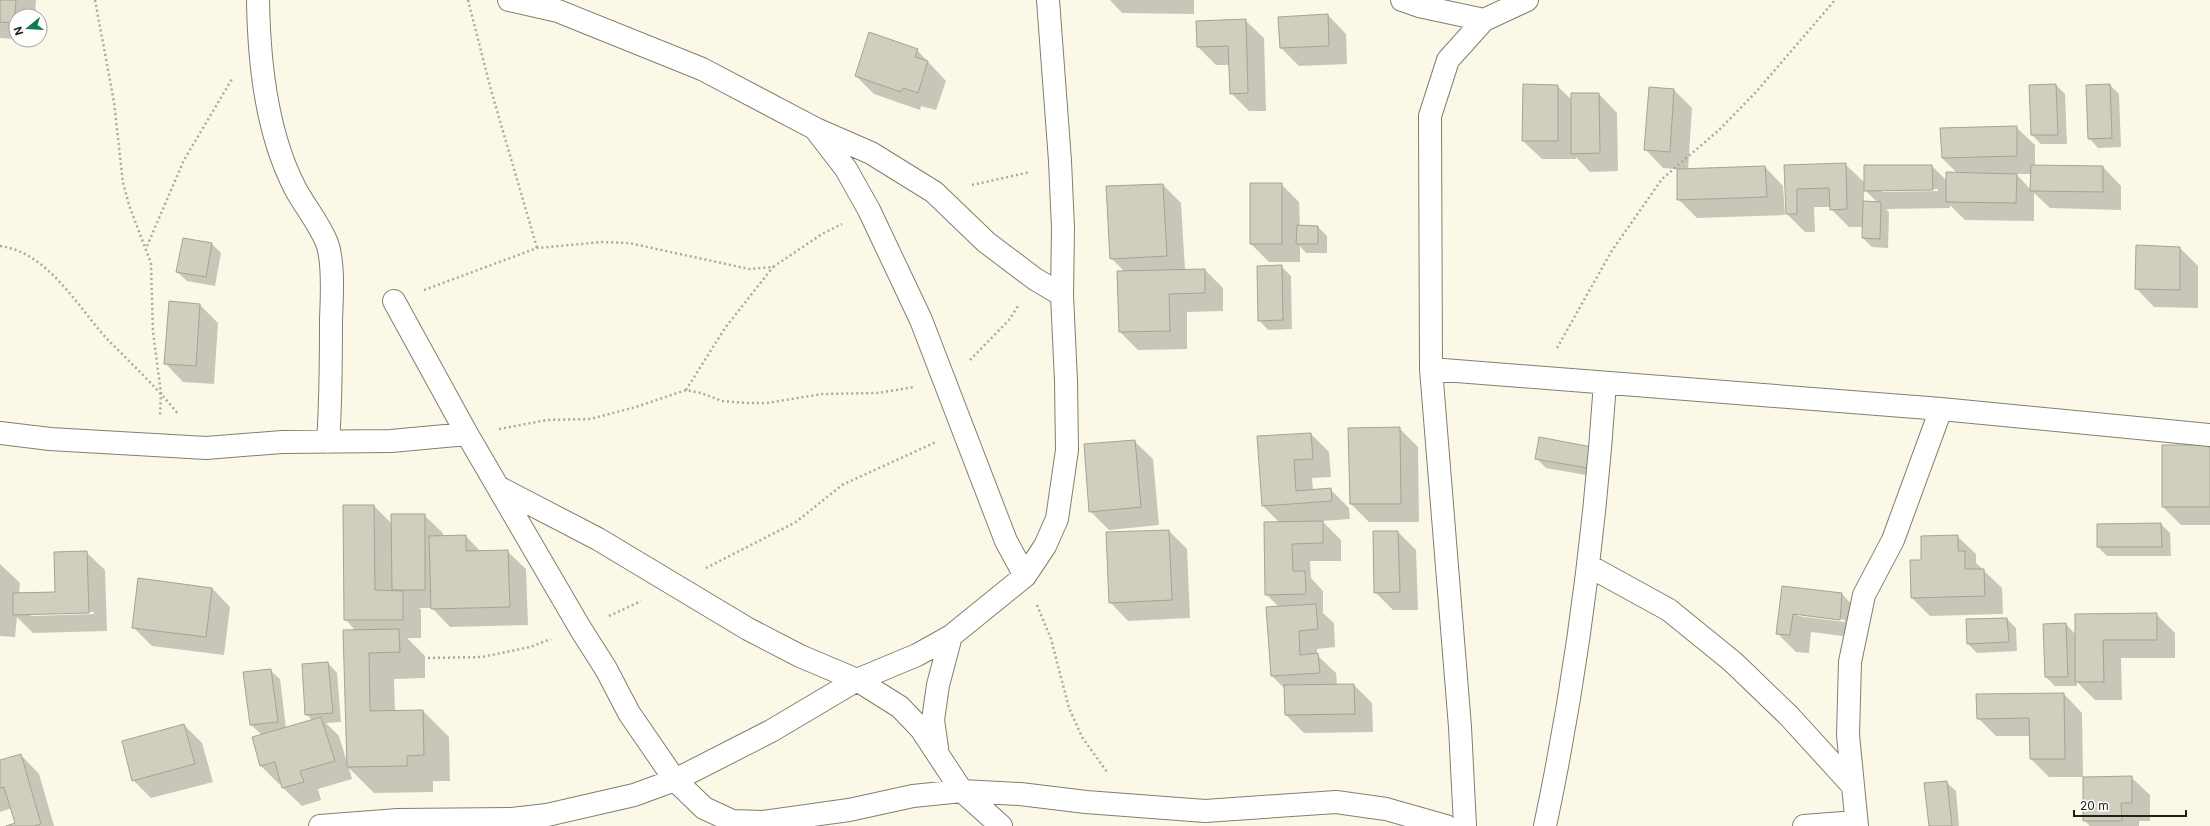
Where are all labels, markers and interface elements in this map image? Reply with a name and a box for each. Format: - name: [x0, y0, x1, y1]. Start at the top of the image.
- north arrow: [8, 8, 48, 48]
- text: N: [11, 25, 26, 37]
- scale bar: [2074, 792, 2186, 818]
- text: 20 m: [2080, 798, 2109, 813]

